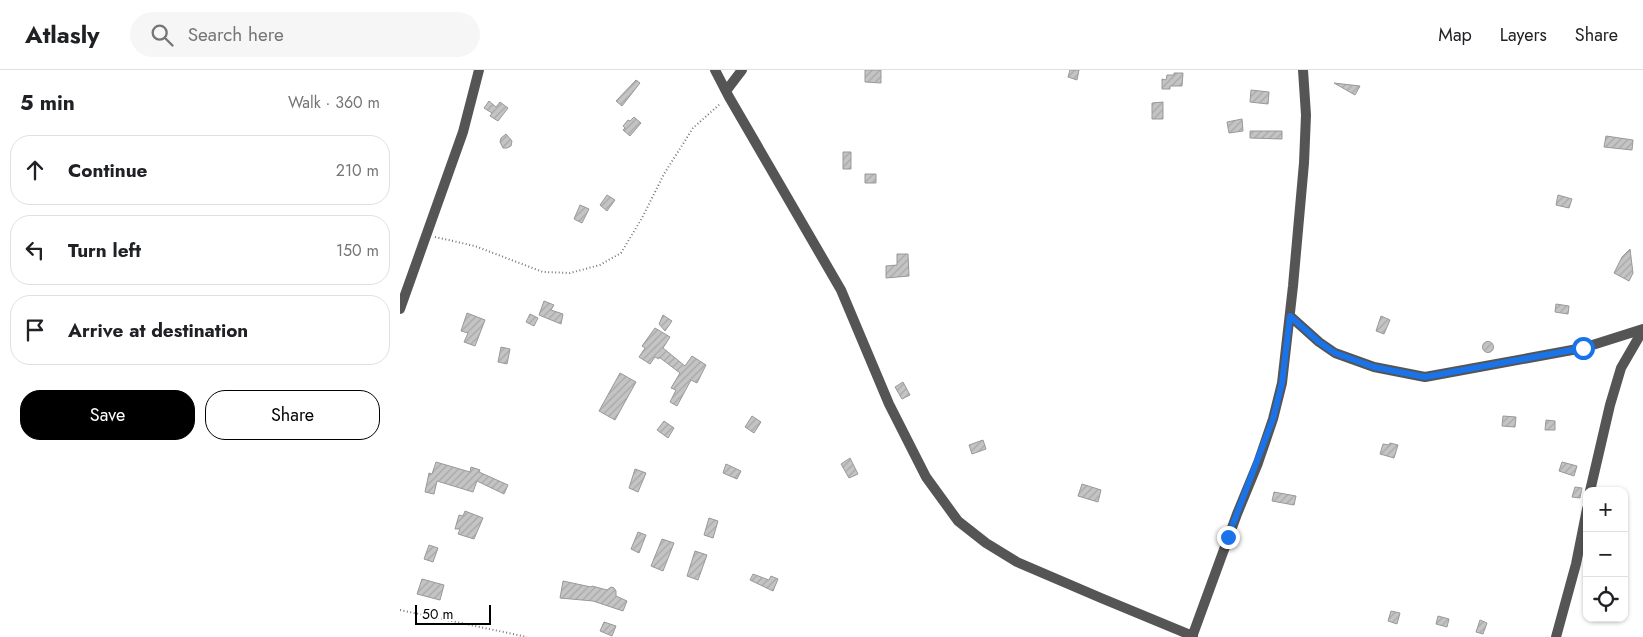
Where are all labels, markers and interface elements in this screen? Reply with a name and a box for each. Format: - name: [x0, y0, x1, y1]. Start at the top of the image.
- search box: [130, 12, 480, 57]
- text: Atlasly: [25, 17, 100, 52]
- icon: search: [148, 21, 176, 49]
- text: Search here: [188, 21, 284, 48]
- text: Map: [1438, 22, 1472, 48]
- text: Layers: [1500, 22, 1547, 48]
- text: Share: [1575, 22, 1618, 48]
- text: 5 min: [20, 88, 75, 118]
- text: Walk · 360 m: [288, 91, 380, 114]
- icon: ahead: [21, 156, 49, 184]
- text: Continue: [68, 157, 147, 184]
- text: 210 m: [336, 159, 379, 182]
- icon: left: [21, 236, 49, 264]
- text: Turn left: [68, 237, 141, 264]
- text: 150 m: [336, 239, 379, 262]
- icon: arrive: [21, 316, 49, 344]
- text: Arrive at destination: [68, 317, 248, 344]
- route start: [1572, 337, 1595, 360]
- button: Save: [20, 390, 195, 440]
- button: Share: [205, 390, 380, 440]
- map controls: [1583, 487, 1628, 622]
- button: +: [1583, 487, 1628, 532]
- route end: [1217, 526, 1240, 549]
- button: −: [1583, 532, 1628, 577]
- button: locate: [1583, 577, 1628, 622]
- scale bar: [415, 602, 491, 625]
- text: 50 m: [422, 604, 453, 624]

